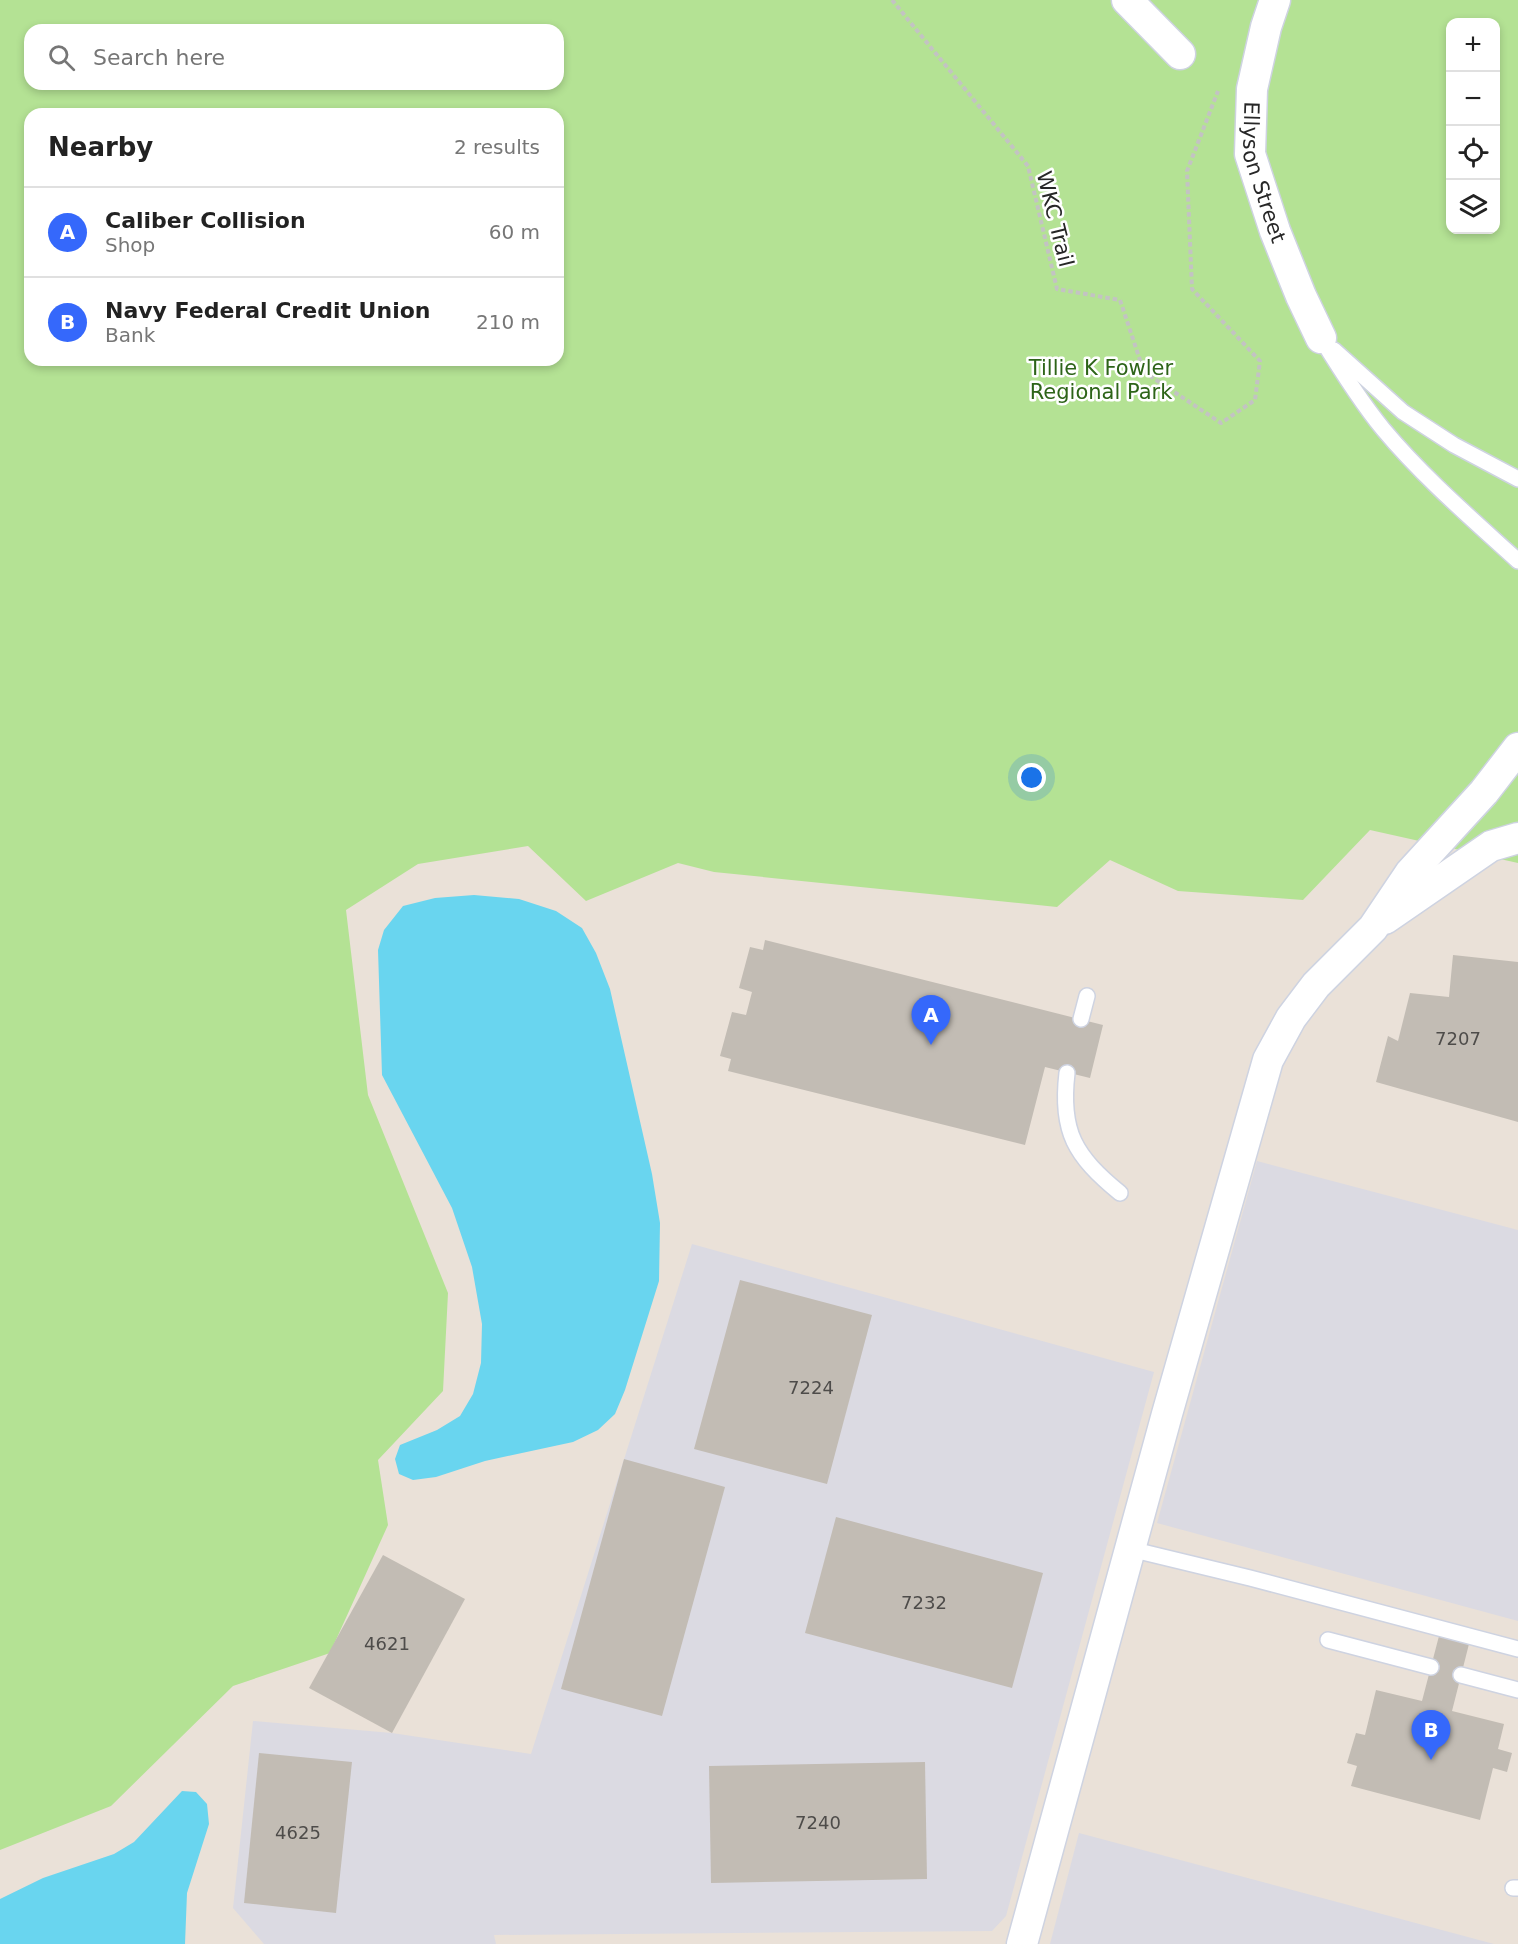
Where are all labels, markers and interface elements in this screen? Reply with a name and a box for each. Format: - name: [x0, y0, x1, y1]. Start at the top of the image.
- map controls: [1446, 18, 1500, 234]
- button: +: [1446, 18, 1500, 72]
- search box: [24, 24, 564, 90]
- icon: search: [45, 41, 78, 74]
- text: Search here: [93, 45, 225, 70]
- button: −: [1446, 72, 1500, 126]
- street label: Ellyson Street: [1237, 101, 1290, 246]
- button: locate: [1446, 126, 1500, 180]
- text: Nearby: [48, 132, 153, 162]
- text: 2 results: [454, 135, 540, 159]
- street label: WKC Trail: [1032, 169, 1078, 269]
- button: layers: [1446, 180, 1500, 234]
- text: Caliber Collision: [105, 208, 306, 233]
- text: A: [60, 220, 75, 244]
- text: 60 m: [489, 220, 540, 244]
- text: Shop: [105, 233, 155, 257]
- text: Navy Federal Credit Union: [105, 298, 430, 323]
- text: B: [60, 310, 75, 334]
- text: 210 m: [476, 310, 540, 334]
- text: Bank: [105, 323, 155, 347]
- park label: Tillie K Fowler Regional Park: [1028, 356, 1174, 404]
- your location: [1017, 763, 1046, 792]
- pin: A: [912, 996, 950, 1045]
- house number: 7207: [1435, 1028, 1481, 1049]
- house number: 7224: [788, 1377, 834, 1398]
- house number: 7232: [901, 1592, 947, 1613]
- house number: 4621: [364, 1633, 410, 1654]
- pin: B: [1412, 1710, 1450, 1760]
- house number: 7240: [795, 1812, 841, 1833]
- house number: 4625: [275, 1822, 321, 1843]

